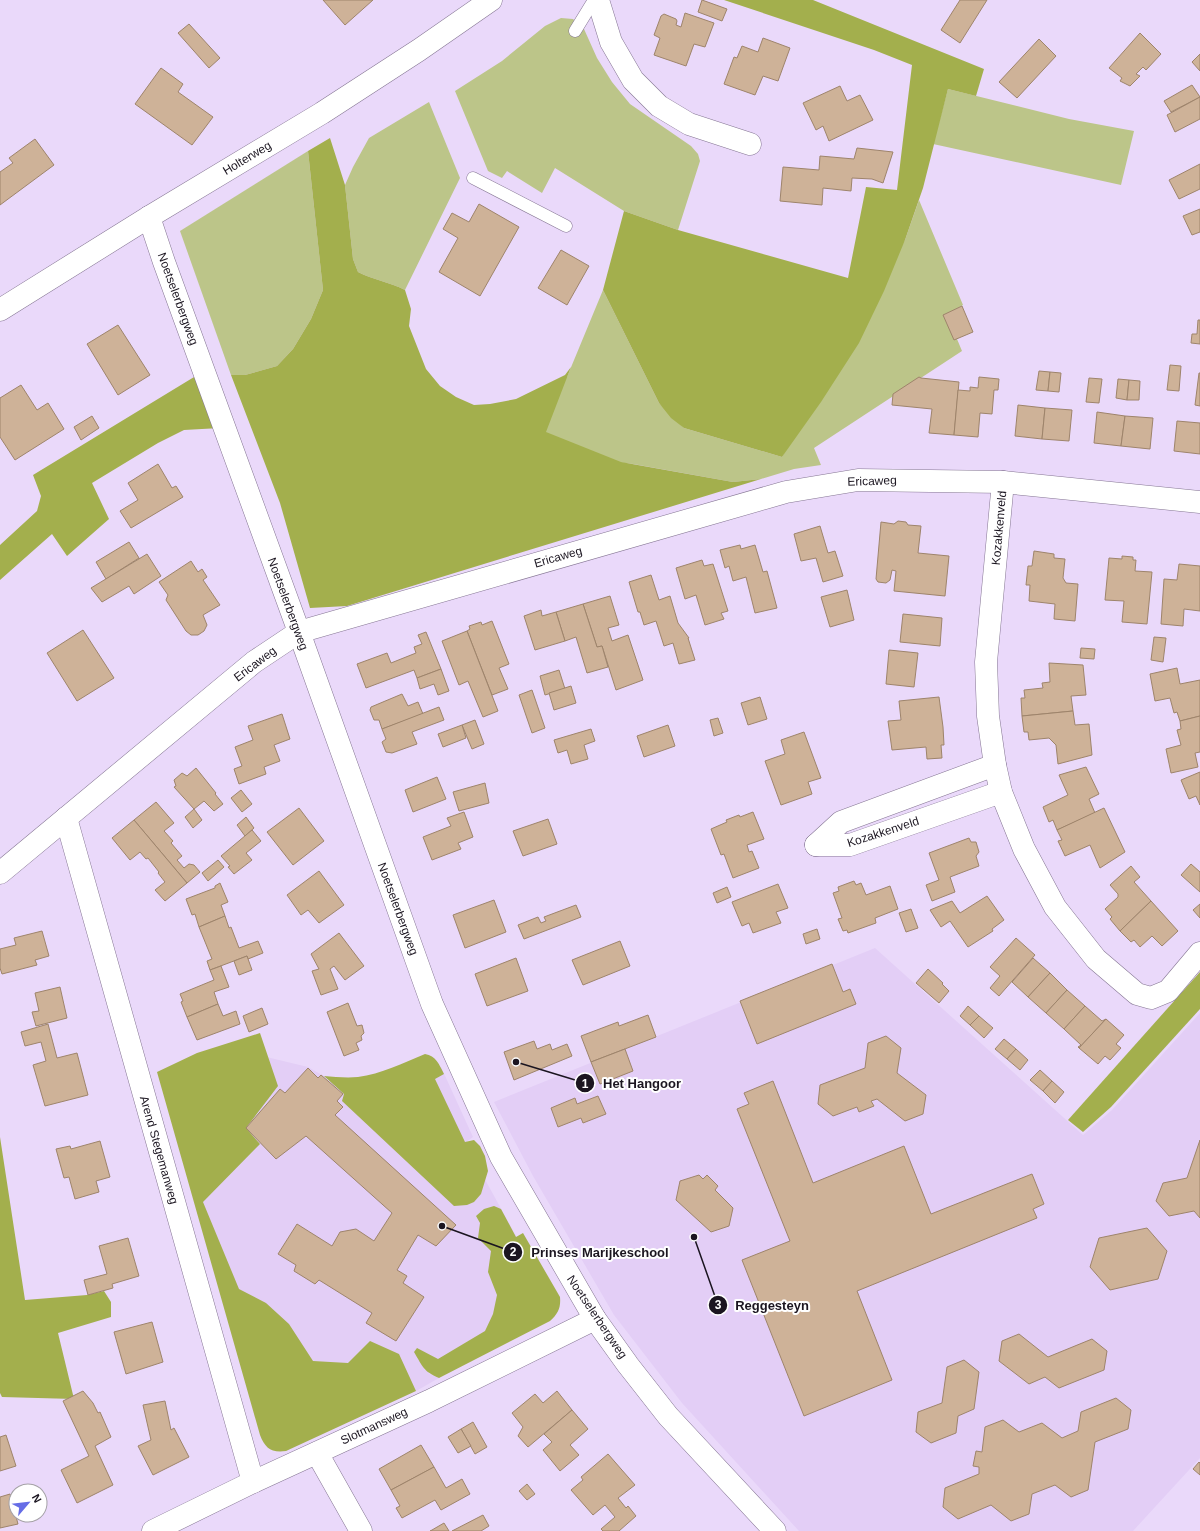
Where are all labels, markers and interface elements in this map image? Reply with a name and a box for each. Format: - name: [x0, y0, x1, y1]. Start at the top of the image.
- street label: Holterweg: [220, 138, 274, 178]
- street label: Noetselerbergweg: [155, 251, 201, 347]
- street label: Ericaweg: [847, 473, 897, 489]
- street label: Kozakkenveld: [989, 490, 1009, 566]
- street label: Ericaweg: [532, 543, 584, 571]
- street label: Noetselerbergweg: [265, 556, 311, 652]
- street label: Ericaweg: [231, 644, 279, 684]
- street label: Kozakkenveld: [845, 814, 921, 850]
- street label: Noetselerbergweg: [375, 861, 421, 957]
- callout: Het Hangoor: [575, 1071, 689, 1096]
- text: Het Hangoor: [603, 1076, 681, 1091]
- text: 1: [582, 1077, 589, 1091]
- street label: Arend Stegemanweg: [137, 1094, 181, 1206]
- callout: Prinses Marijkeschool: [503, 1239, 676, 1264]
- text: 2: [510, 1245, 517, 1259]
- text: Prinses Marijkeschool: [531, 1245, 669, 1260]
- street label: Noetselerbergweg: [564, 1273, 630, 1361]
- callout: Reggesteyn: [708, 1293, 817, 1318]
- text: 3: [715, 1298, 722, 1312]
- text: Reggesteyn: [735, 1298, 809, 1313]
- street label: Slotmansweg: [338, 1404, 410, 1448]
- north arrow: [8, 1483, 48, 1523]
- text: N: [30, 1492, 44, 1505]

